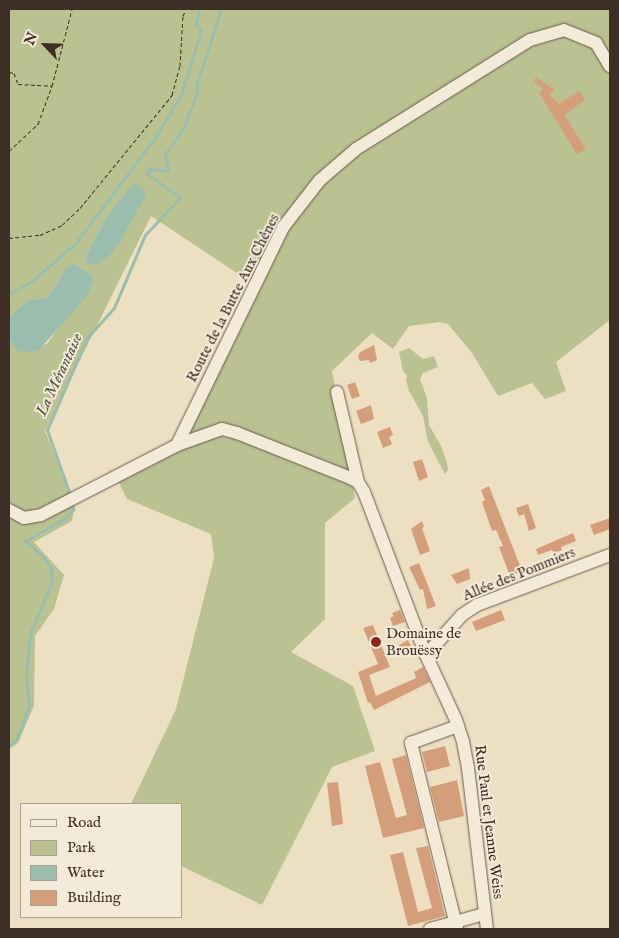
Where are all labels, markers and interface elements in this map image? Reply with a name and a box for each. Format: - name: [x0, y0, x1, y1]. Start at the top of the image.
- north arrow: [20, 20, 70, 70]
- text: N: [21, 30, 42, 48]
- street label: Route de la Butte Aux Chênes: [183, 211, 283, 385]
- water label: La Mérantaise: [32, 331, 88, 419]
- street label: Allée des Pommiers: [460, 543, 578, 605]
- place label: Domaine de Brouëssy: [386, 624, 461, 659]
- marker: Domaine de Brouëssy: [370, 636, 382, 648]
- street label: Rue Paul et Jeanne Weiss: [471, 744, 507, 900]
- legend: [20, 803, 182, 918]
- text: Road: [67, 813, 101, 832]
- text: Park: [67, 838, 96, 857]
- text: Water: [67, 863, 104, 882]
- text: Building: [67, 888, 121, 907]

